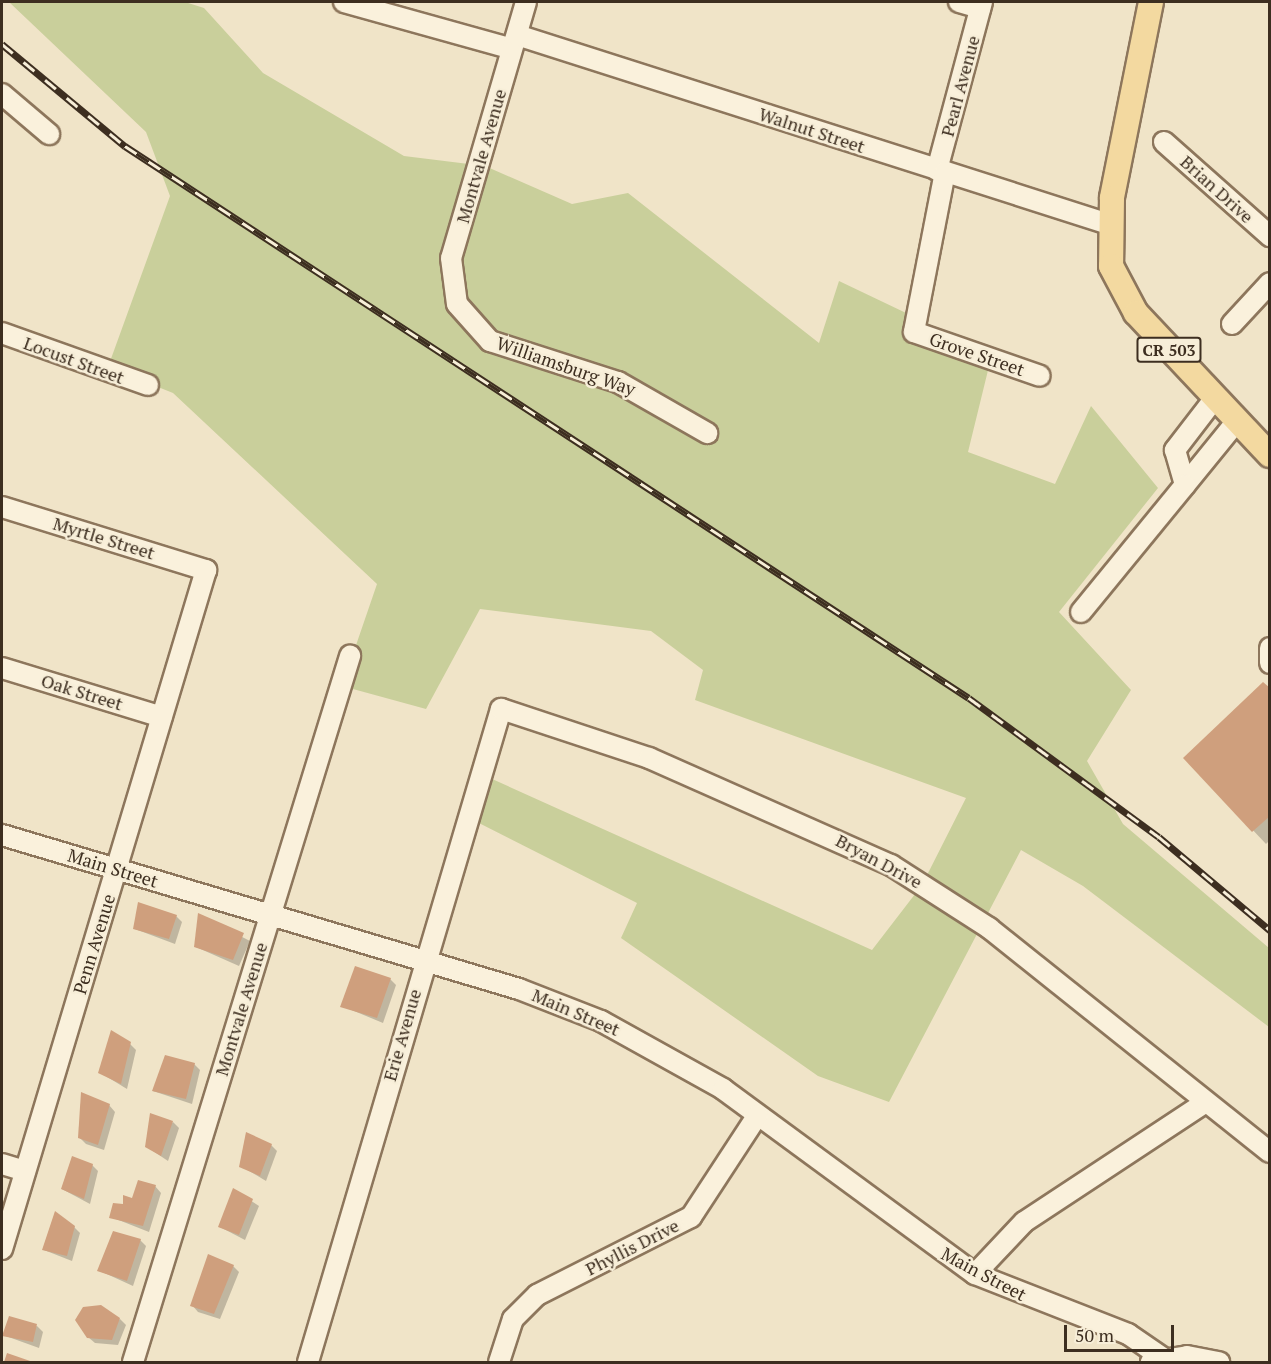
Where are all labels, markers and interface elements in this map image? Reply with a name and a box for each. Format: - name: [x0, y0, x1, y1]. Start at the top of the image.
- street label: Pearl Avenue: [936, 33, 984, 139]
- street label: Montvale Avenue: [451, 86, 511, 226]
- street label: Walnut Street: [756, 103, 868, 157]
- street label: Brian Drive: [1176, 151, 1258, 227]
- street label: Grove Street: [927, 328, 1027, 380]
- street label: Locust Street: [21, 332, 127, 388]
- street label: Williamsburg Way: [494, 332, 638, 400]
- road number: CR 503: [1136, 337, 1202, 363]
- street label: Myrtle Street: [51, 512, 157, 564]
- street label: Oak Street: [39, 669, 125, 715]
- street label: Bryan Drive: [832, 829, 926, 893]
- street label: Main Street: [65, 844, 161, 892]
- street label: Penn Avenue: [68, 891, 120, 997]
- street label: Montvale Avenue: [210, 939, 272, 1079]
- street label: Main Street: [529, 984, 623, 1040]
- street label: Erie Avenue: [379, 986, 425, 1084]
- street label: Phyllis Drive: [582, 1214, 682, 1280]
- street label: Main Street: [938, 1243, 1030, 1305]
- scale bar: [1067, 1313, 1176, 1351]
- text: 50 m: [1075, 1323, 1114, 1347]

